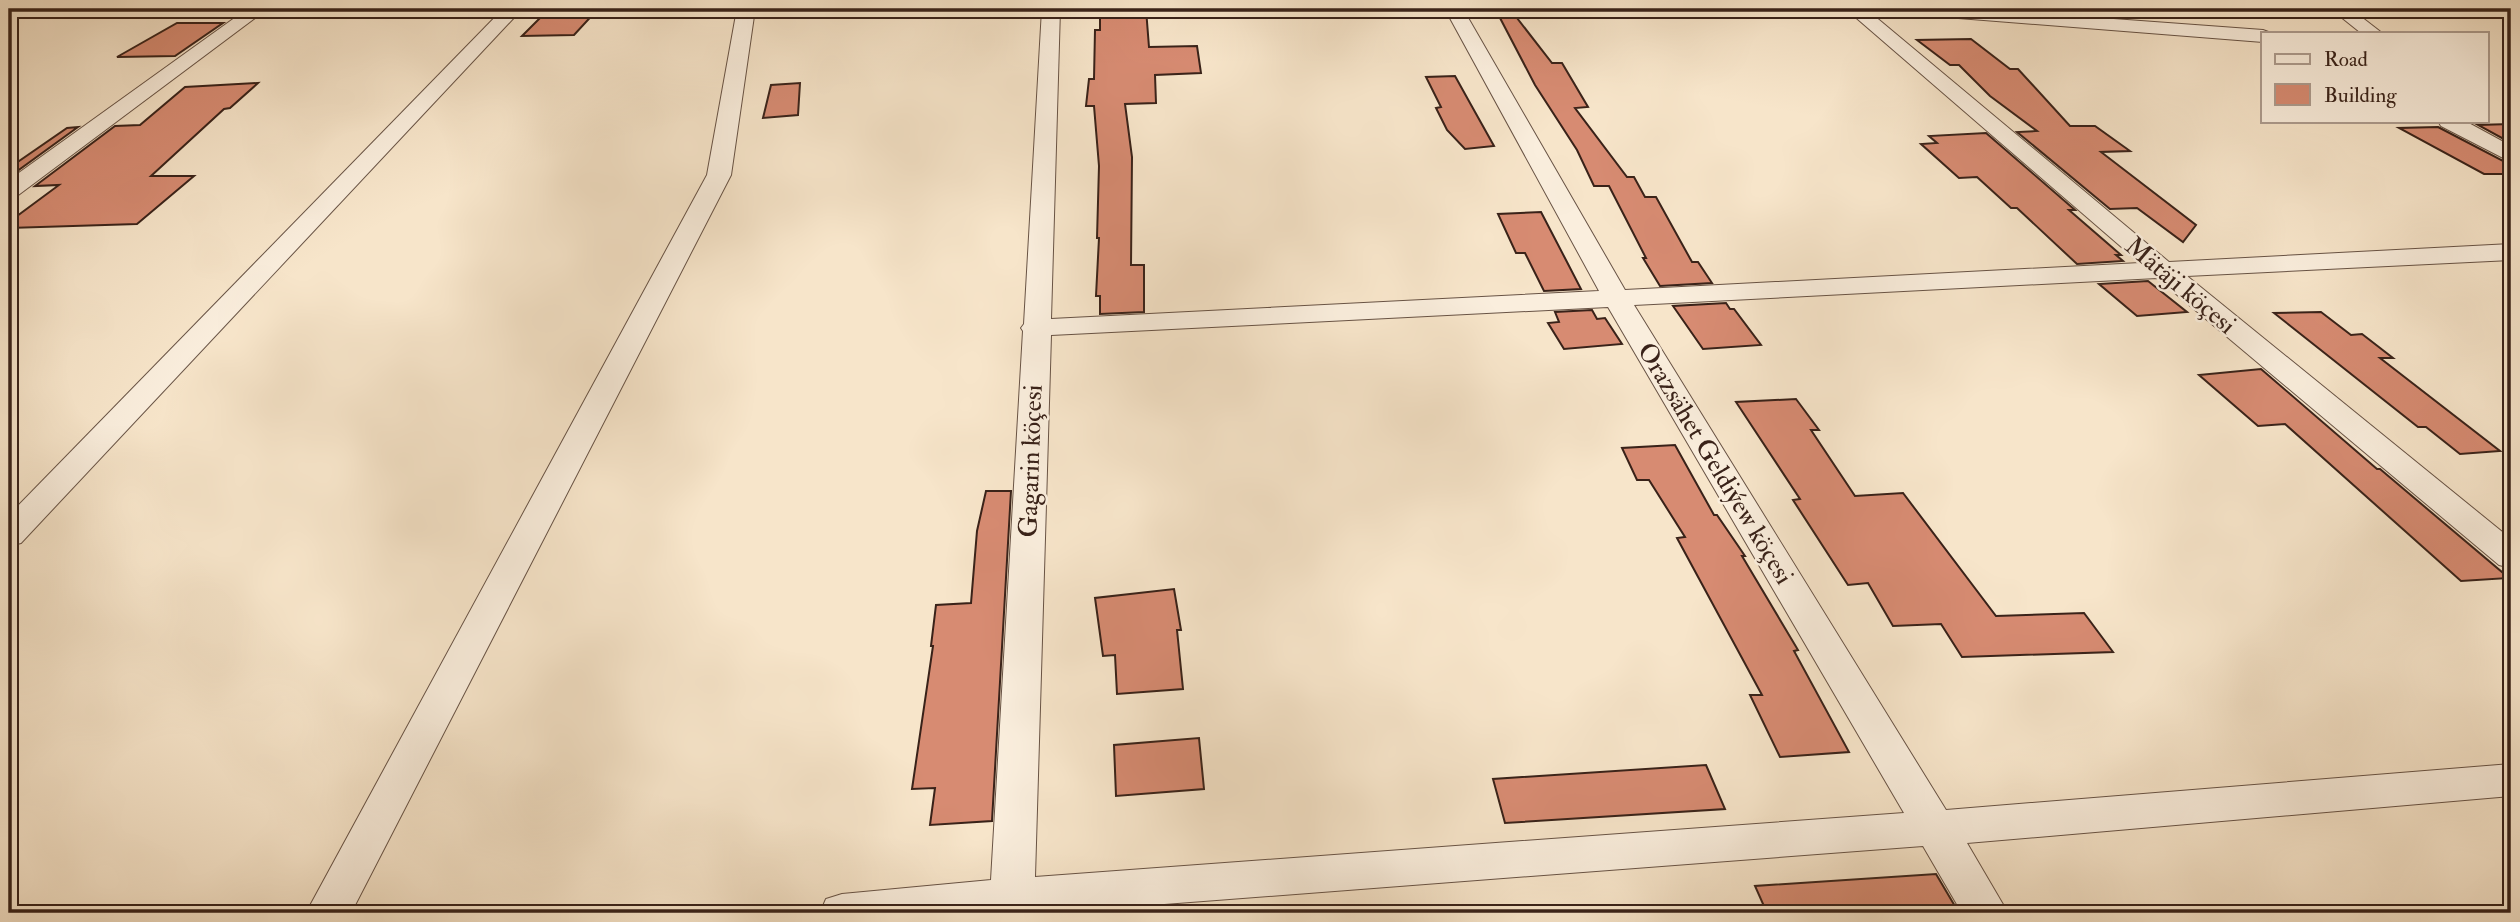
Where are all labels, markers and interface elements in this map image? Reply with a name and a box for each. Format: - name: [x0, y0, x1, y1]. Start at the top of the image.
- legend: [2261, 32, 2488, 122]
- text: Road: [2324, 46, 2369, 73]
- text: Building: [2324, 82, 2397, 109]
- street label: Mätäji köçesi: [2118, 230, 2242, 341]
- street label: Orazsähet Geldiýew köçesi: [1630, 337, 1800, 590]
- street label: Gagarin köçesi: [1012, 384, 1050, 538]

